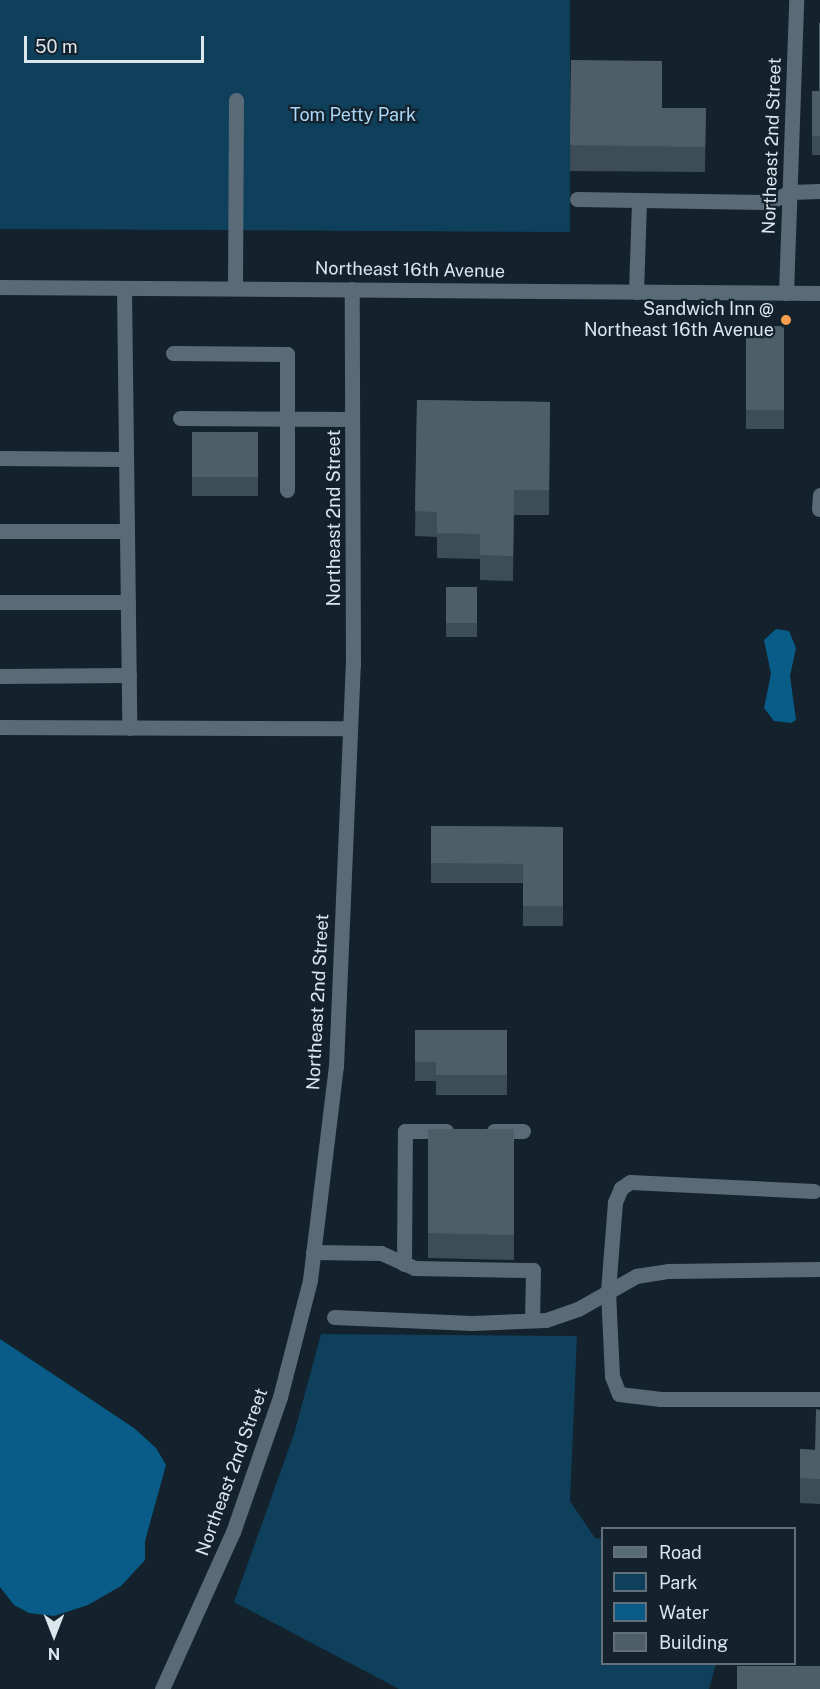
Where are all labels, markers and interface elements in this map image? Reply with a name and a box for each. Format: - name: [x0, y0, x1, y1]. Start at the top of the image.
- scale bar: [27, 24, 207, 62]
- text: 50 m: [35, 36, 78, 57]
- street label: Northeast 2nd Street: [758, 57, 786, 235]
- park label: Tom Petty Park: [290, 104, 416, 126]
- street label: Northeast 16th Avenue: [315, 258, 505, 282]
- place label: Sandwich Inn @ Northeast 16th Avenue: [584, 299, 774, 342]
- marker: Sandwich Inn @ Northeast 16th Avenue: [779, 313, 793, 327]
- street label: Northeast 2nd Street: [323, 430, 345, 606]
- street label: Northeast 2nd Street: [303, 913, 333, 1091]
- street label: Northeast 2nd Street: [192, 1385, 272, 1559]
- legend: [601, 1527, 796, 1665]
- text: Road: [659, 1542, 702, 1563]
- text: Park: [659, 1572, 697, 1593]
- text: Water: [659, 1602, 709, 1623]
- north arrow: [24, 1605, 84, 1665]
- text: Building: [659, 1632, 728, 1653]
- text: N: [48, 1644, 60, 1663]

